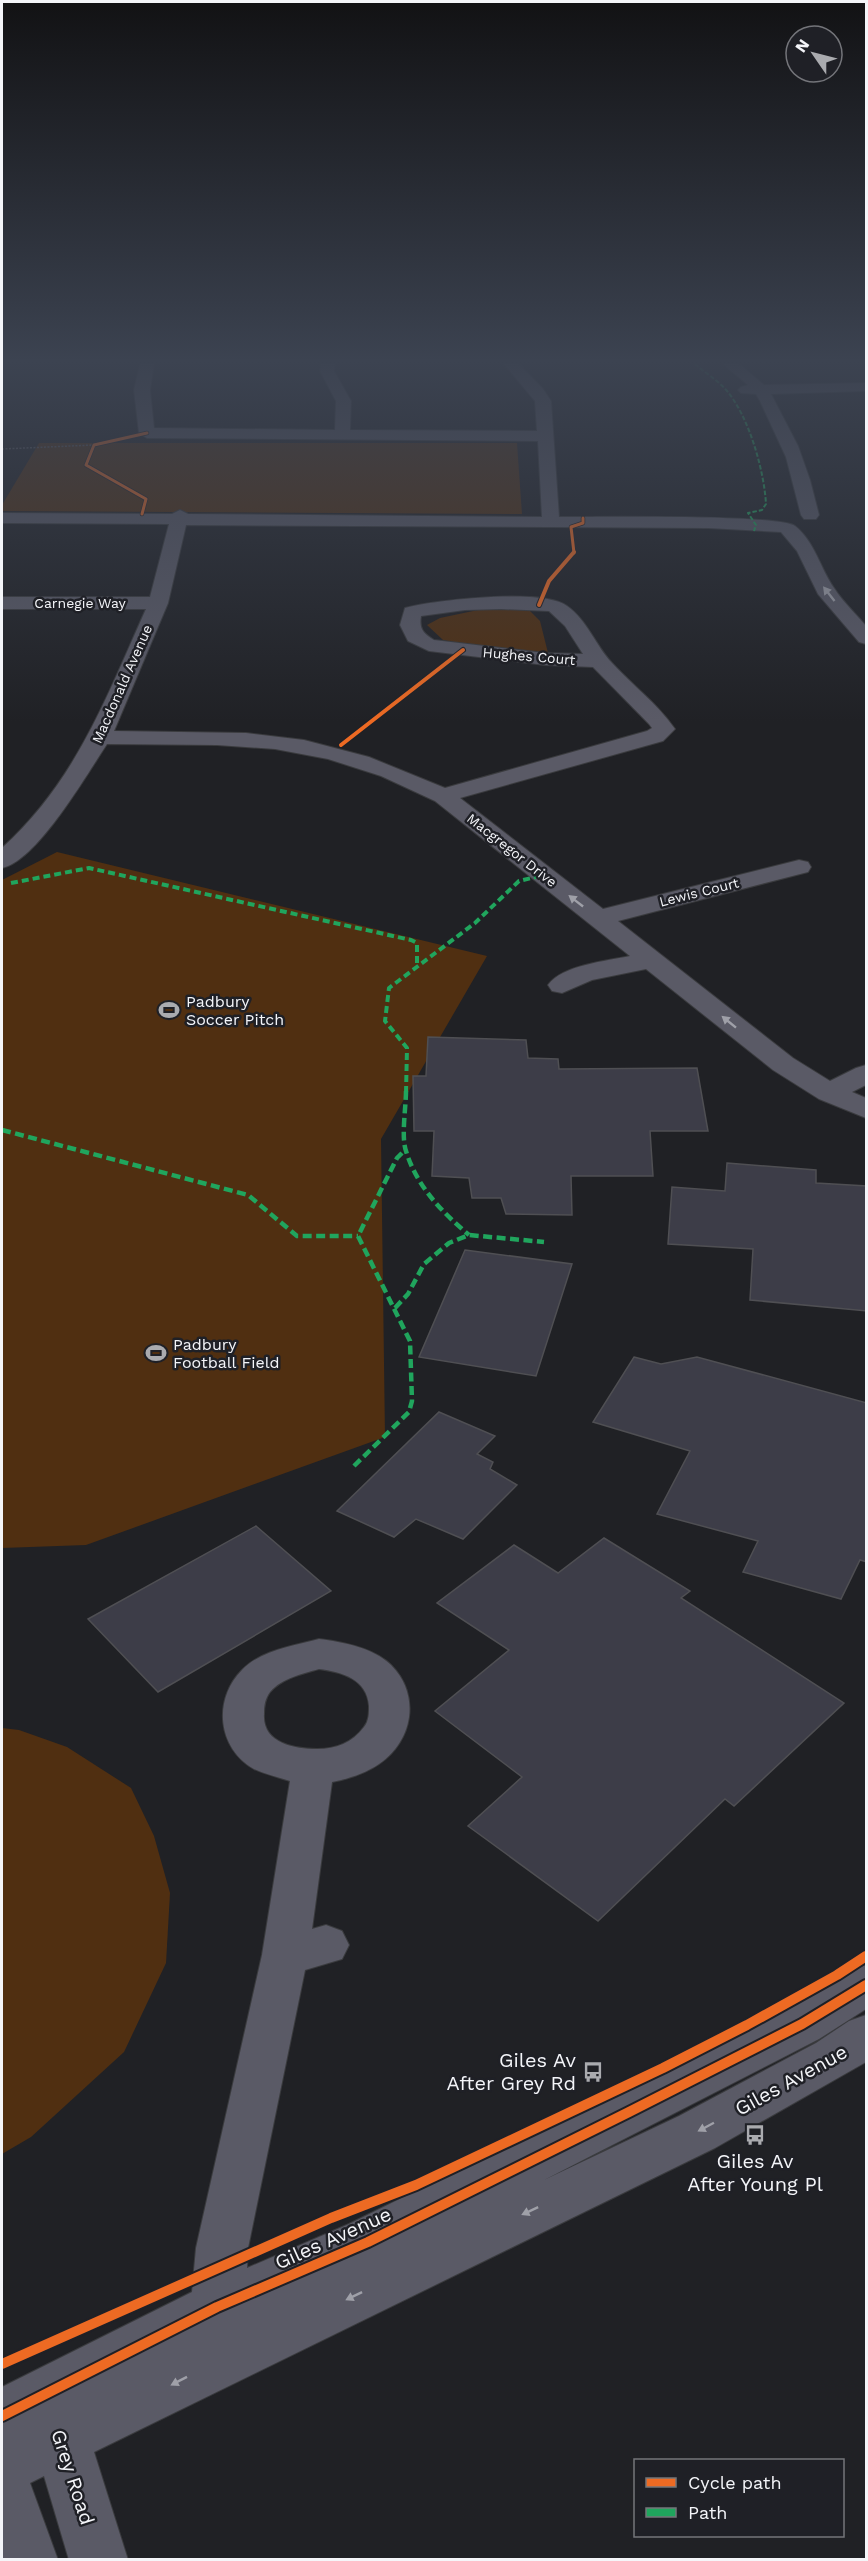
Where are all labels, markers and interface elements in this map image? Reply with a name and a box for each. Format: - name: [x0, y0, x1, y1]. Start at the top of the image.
- north arrow: [784, 24, 844, 84]
- text: N: [791, 35, 813, 56]
- one-way arrow: [822, 586, 835, 602]
- street label: Carnegie Way: [34, 595, 126, 611]
- street label: Macdonald Avenue: [89, 622, 155, 746]
- street label: Hughes Court: [482, 644, 576, 668]
- street label: Macgregor Drive: [464, 810, 560, 890]
- street label: Lewis Court: [658, 874, 741, 910]
- one-way arrow: [569, 895, 584, 907]
- place label: Padbury Soccer Pitch: [186, 992, 284, 1029]
- sports icon: Padbury Soccer Pitch: [157, 998, 181, 1022]
- one-way arrow: [721, 1016, 737, 1029]
- place label: Padbury Football Field: [173, 1335, 280, 1372]
- sports icon: Padbury Football Field: [144, 1341, 168, 1365]
- street label: Giles Avenue: [731, 2039, 851, 2121]
- place label: Giles Av After Grey Rd: [446, 2048, 577, 2095]
- bus stop icon: Giles Av After Grey Rd: [581, 2060, 605, 2084]
- one-way arrow: [697, 2122, 714, 2132]
- bus stop icon: Giles Av After Young Pl: [743, 2123, 767, 2147]
- place label: Giles Av After Young Pl: [687, 2149, 823, 2196]
- street label: Giles Avenue: [271, 2202, 395, 2274]
- one-way arrow: [521, 2206, 539, 2216]
- one-way arrow: [346, 2291, 363, 2300]
- one-way arrow: [170, 2376, 187, 2386]
- street label: Grey Road: [46, 2426, 100, 2528]
- legend: [634, 2459, 844, 2537]
- text: Cycle path: [688, 2472, 782, 2493]
- text: Path: [688, 2502, 728, 2523]

